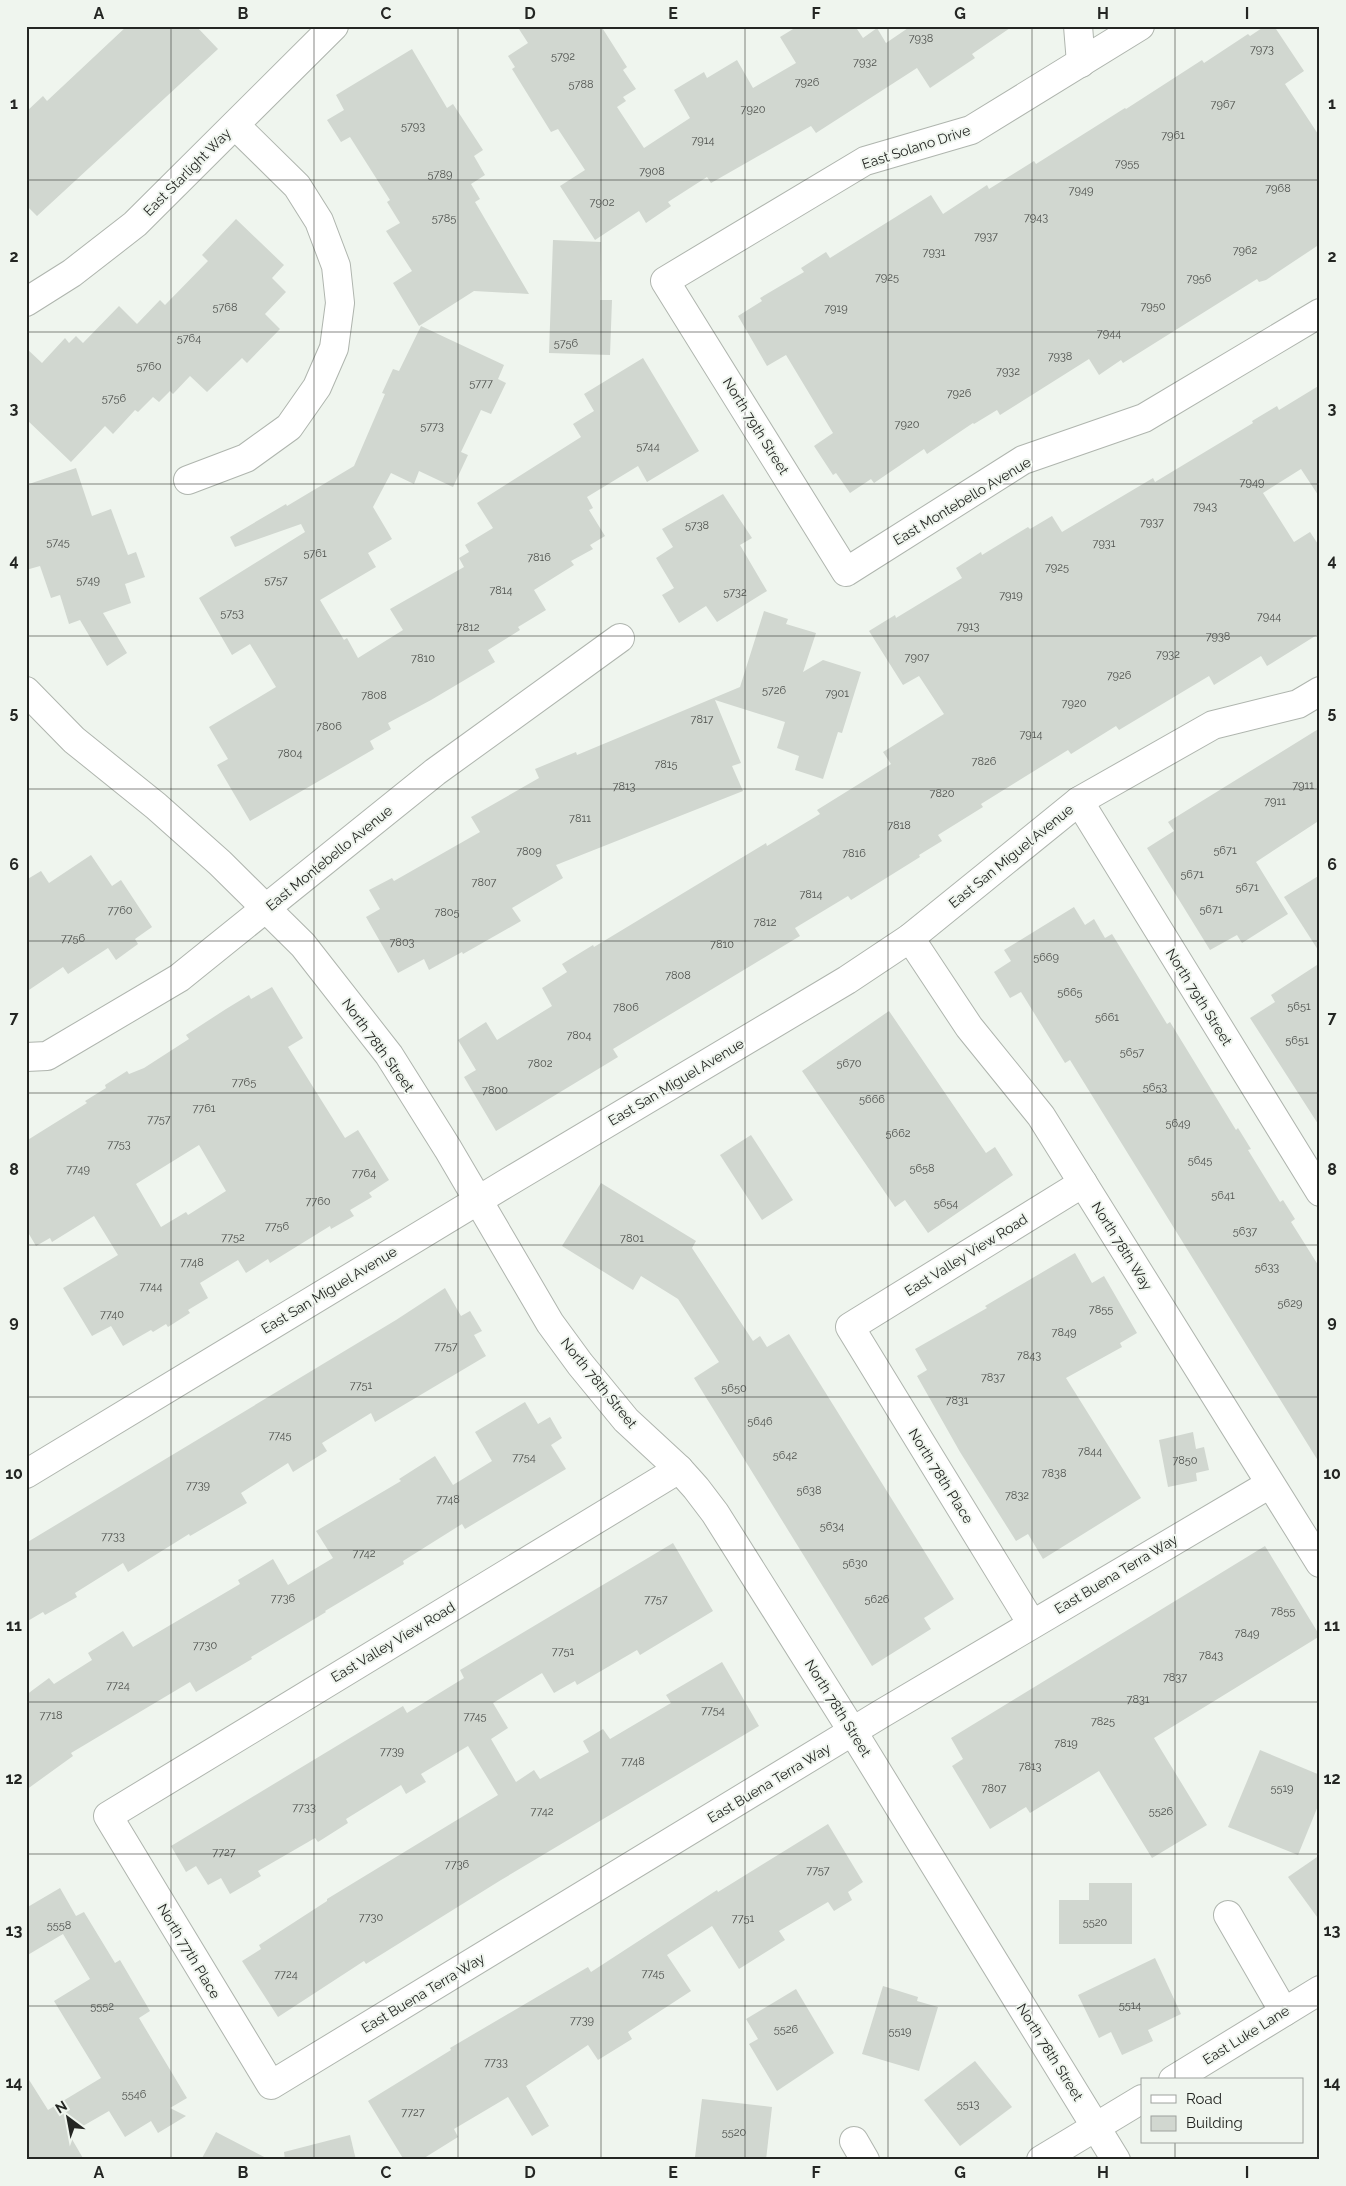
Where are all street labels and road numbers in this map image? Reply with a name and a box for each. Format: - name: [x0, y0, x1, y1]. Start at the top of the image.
- street label: East Solano Drive: [860, 122, 972, 172]
- street label: East Starlight Way: [140, 125, 234, 219]
- street label: North 79th Street: [720, 375, 792, 478]
- street label: East Montebello Avenue: [890, 454, 1034, 548]
- street label: East San Miguel Avenue: [946, 801, 1076, 911]
- street label: East Montebello Avenue: [263, 802, 395, 914]
- street label: North 79th Street: [1163, 946, 1235, 1049]
- street label: North 78th Street: [339, 995, 417, 1095]
- street label: East San Miguel Avenue: [605, 1035, 747, 1129]
- street label: North 78th Way: [1088, 1199, 1156, 1293]
- street label: East Valley View Road: [902, 1211, 1030, 1299]
- street label: East San Miguel Avenue: [258, 1243, 400, 1337]
- street label: North 78th Street: [558, 1335, 640, 1432]
- street label: North 78th Place: [905, 1426, 977, 1526]
- street label: East Buena Terra Way: [1052, 1531, 1181, 1617]
- street label: East Valley View Road: [328, 1599, 458, 1685]
- street label: North 78th Street: [802, 1657, 874, 1760]
- street label: East Buena Terra Way: [705, 1740, 834, 1826]
- street label: North 77th Place: [154, 1901, 224, 2001]
- street label: East Buena Terra Way: [359, 1950, 488, 2036]
- street label: North 78th Street: [1014, 2001, 1086, 2104]
- street label: East Luke Lane: [1200, 2002, 1292, 2068]

